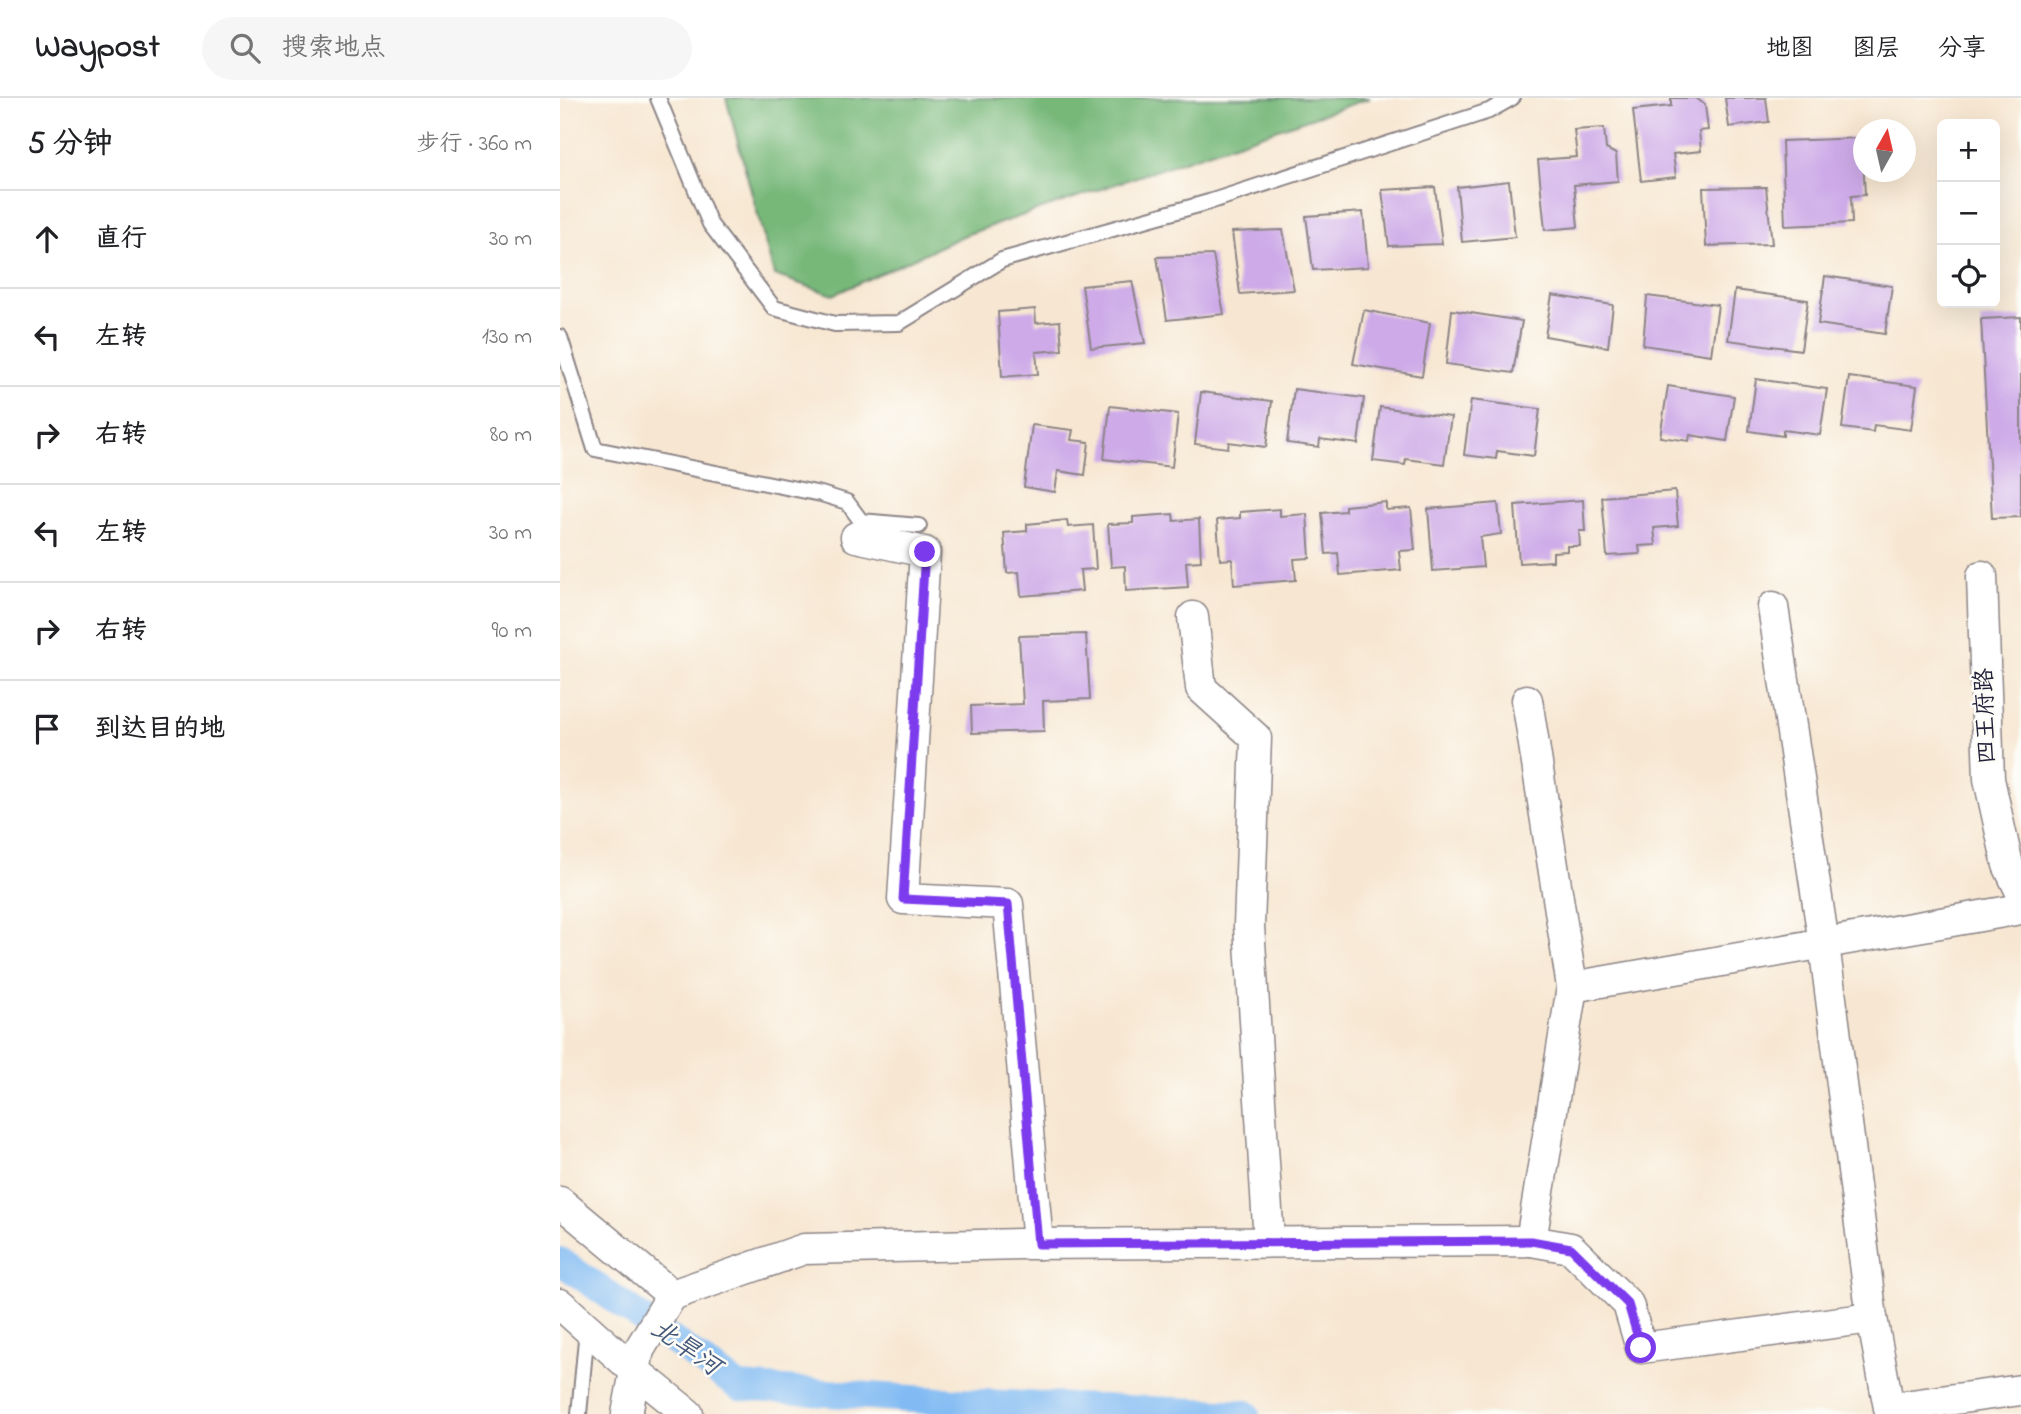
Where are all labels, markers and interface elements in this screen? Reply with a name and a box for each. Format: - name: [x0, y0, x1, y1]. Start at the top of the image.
- search box: [202, 17, 692, 80]
- text: Waypost: [35, 24, 160, 72]
- icon: search: [226, 29, 264, 67]
- text: 搜索地点: [282, 30, 386, 68]
- text: 地图: [1766, 32, 1814, 67]
- text: 图层: [1852, 32, 1900, 67]
- text: 分享: [1938, 32, 1986, 67]
- north arrow: [1853, 119, 1916, 182]
- map controls: [1937, 119, 2000, 308]
- button: +: [1937, 119, 2000, 182]
- text: 5 分钟: [28, 123, 113, 167]
- text: 步行 · 360 m: [416, 128, 532, 161]
- button: −: [1937, 182, 2000, 245]
- icon: ahead: [28, 220, 66, 258]
- text: 直行: [95, 221, 147, 259]
- text: 30 m: [489, 223, 532, 256]
- button: locate: [1937, 245, 2000, 308]
- icon: left: [28, 318, 66, 356]
- text: 左转: [95, 319, 147, 357]
- text: 130 m: [482, 321, 532, 354]
- icon: right: [28, 416, 66, 454]
- text: 右转: [95, 417, 147, 455]
- text: 80 m: [490, 419, 532, 452]
- icon: left: [28, 514, 66, 552]
- text: 左转: [95, 515, 147, 553]
- text: 30 m: [489, 517, 532, 550]
- route end: [909, 536, 940, 567]
- icon: right: [28, 612, 66, 650]
- text: 右转: [95, 613, 147, 651]
- text: 90 m: [492, 615, 532, 648]
- street label: 四王府路: [1968, 667, 2006, 765]
- icon: arrive: [28, 710, 66, 748]
- text: 到达目的地: [95, 711, 225, 749]
- water label: 北旱河: [642, 1311, 731, 1389]
- route start: [1625, 1332, 1656, 1363]

